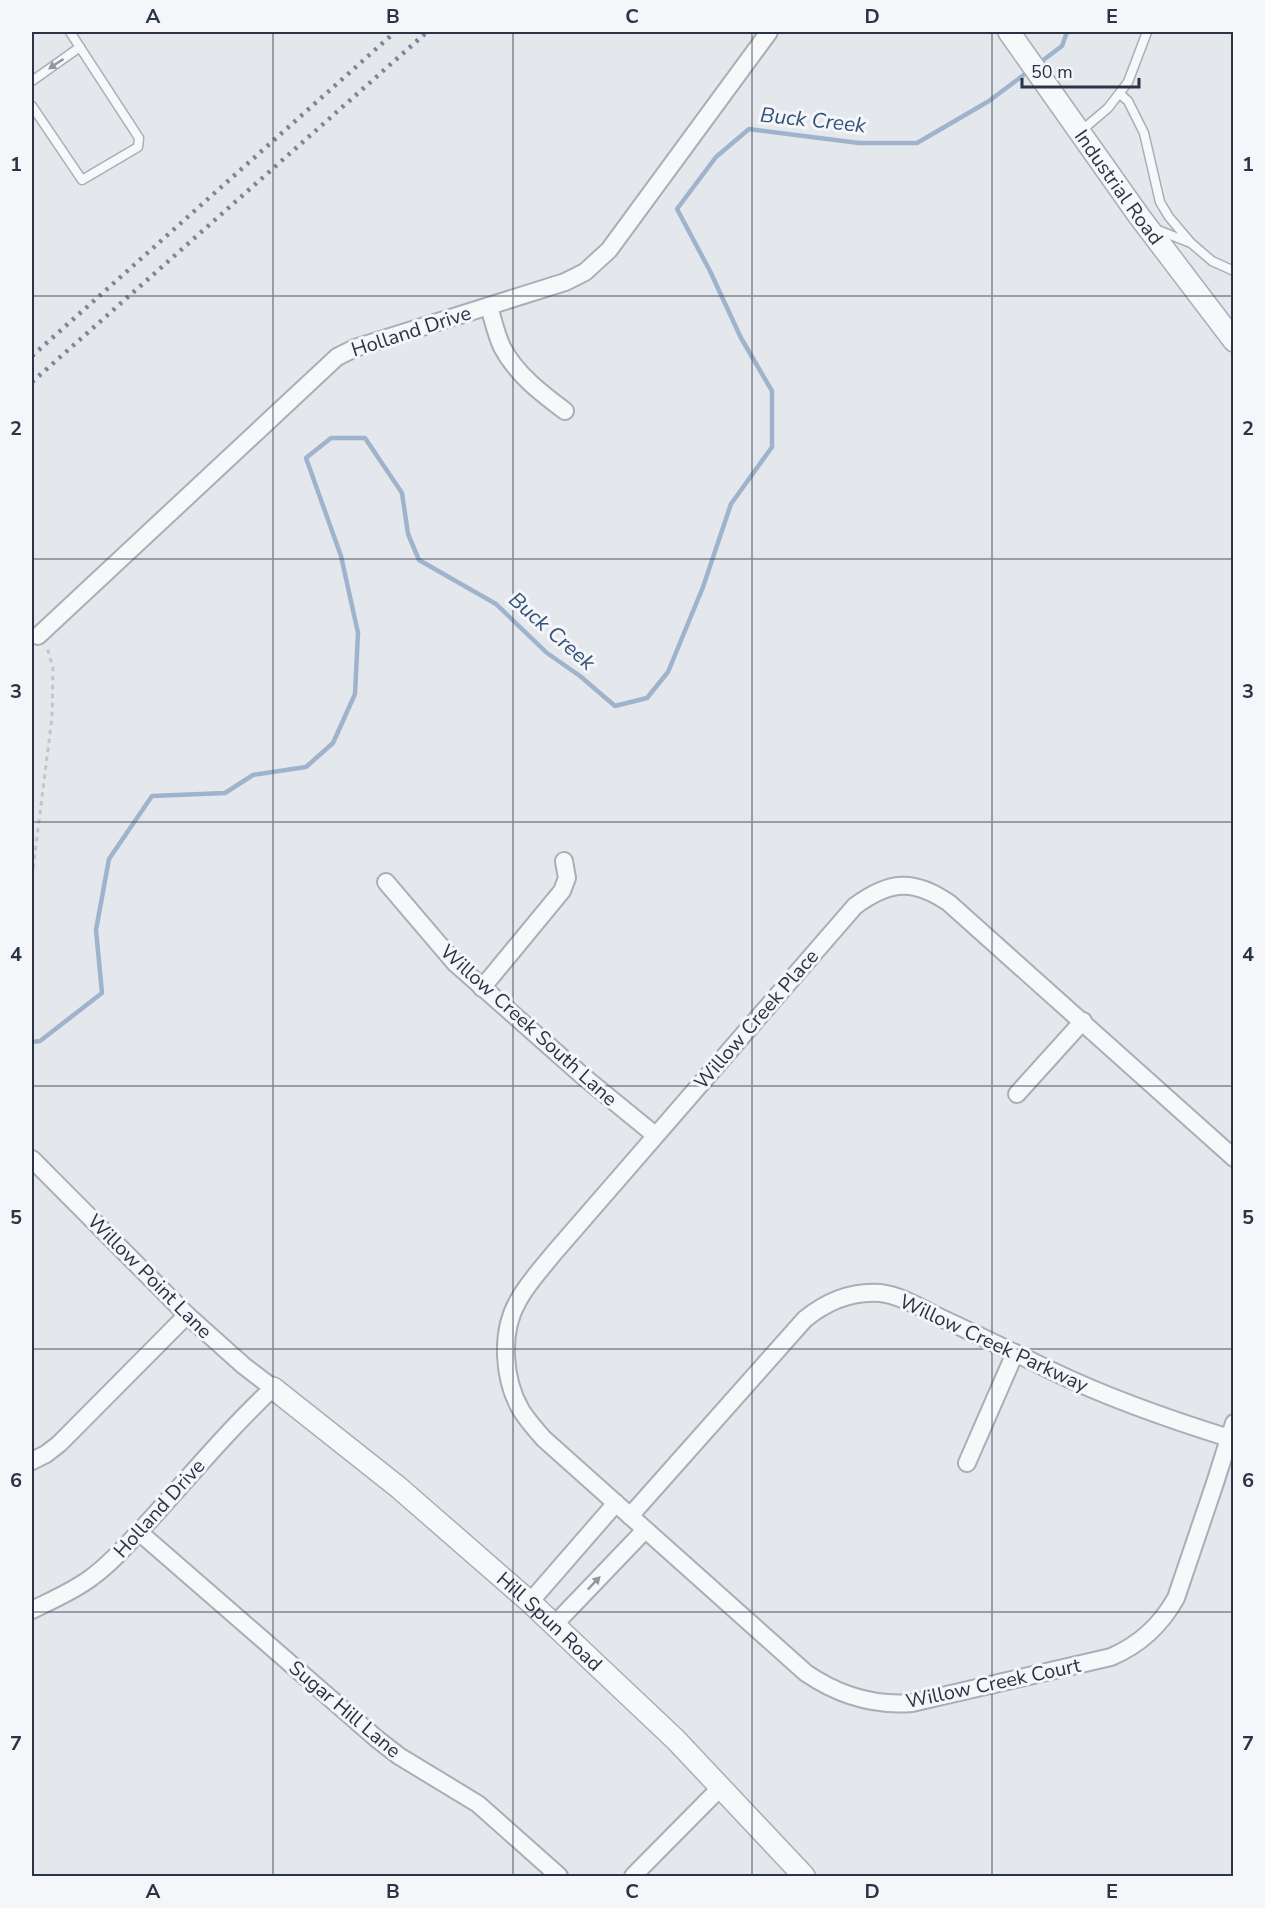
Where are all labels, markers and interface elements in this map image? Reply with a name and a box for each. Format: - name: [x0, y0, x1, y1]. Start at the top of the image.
- text: A: [146, 3, 161, 30]
- text: B: [386, 3, 400, 30]
- text: C: [625, 3, 639, 30]
- text: D: [864, 3, 880, 30]
- text: E: [1106, 3, 1118, 30]
- scale bar: [1022, 51, 1139, 89]
- one-way arrow: [48, 58, 64, 70]
- text: 50 m: [1031, 60, 1073, 84]
- water label: Buck Creek: [759, 101, 868, 140]
- street label: Industrial Road: [1068, 124, 1169, 251]
- text: 1: [10, 151, 22, 178]
- text: 1: [1242, 151, 1254, 178]
- street label: Holland Drive: [348, 299, 474, 364]
- text: 2: [10, 415, 22, 442]
- text: 2: [1242, 415, 1254, 442]
- water label: Buck Creek: [503, 586, 602, 677]
- text: 3: [10, 678, 22, 705]
- text: 3: [1242, 678, 1254, 705]
- street label: Willow Creek South Lane: [434, 938, 623, 1112]
- text: 4: [10, 941, 22, 968]
- text: 4: [1242, 941, 1254, 968]
- street label: Willow Creek Place: [688, 944, 825, 1095]
- text: 5: [10, 1204, 22, 1231]
- text: 5: [1242, 1204, 1254, 1231]
- street label: Willow Point Lane: [81, 1208, 218, 1345]
- street label: Willow Creek Parkway: [895, 1288, 1093, 1399]
- street label: Holland Drive: [108, 1453, 211, 1564]
- text: 6: [10, 1467, 22, 1494]
- text: 6: [1242, 1467, 1254, 1494]
- street label: Hill Spun Road: [491, 1566, 608, 1677]
- one-way arrow: [587, 1576, 601, 1590]
- street label: Willow Creek Court: [903, 1652, 1084, 1715]
- street label: Sugar Hill Lane: [283, 1655, 406, 1764]
- text: 7: [10, 1730, 22, 1757]
- text: 7: [1242, 1730, 1254, 1757]
- text: A: [146, 1878, 161, 1905]
- text: B: [386, 1878, 400, 1905]
- text: C: [625, 1878, 639, 1905]
- text: D: [864, 1878, 880, 1905]
- text: E: [1106, 1878, 1118, 1905]

